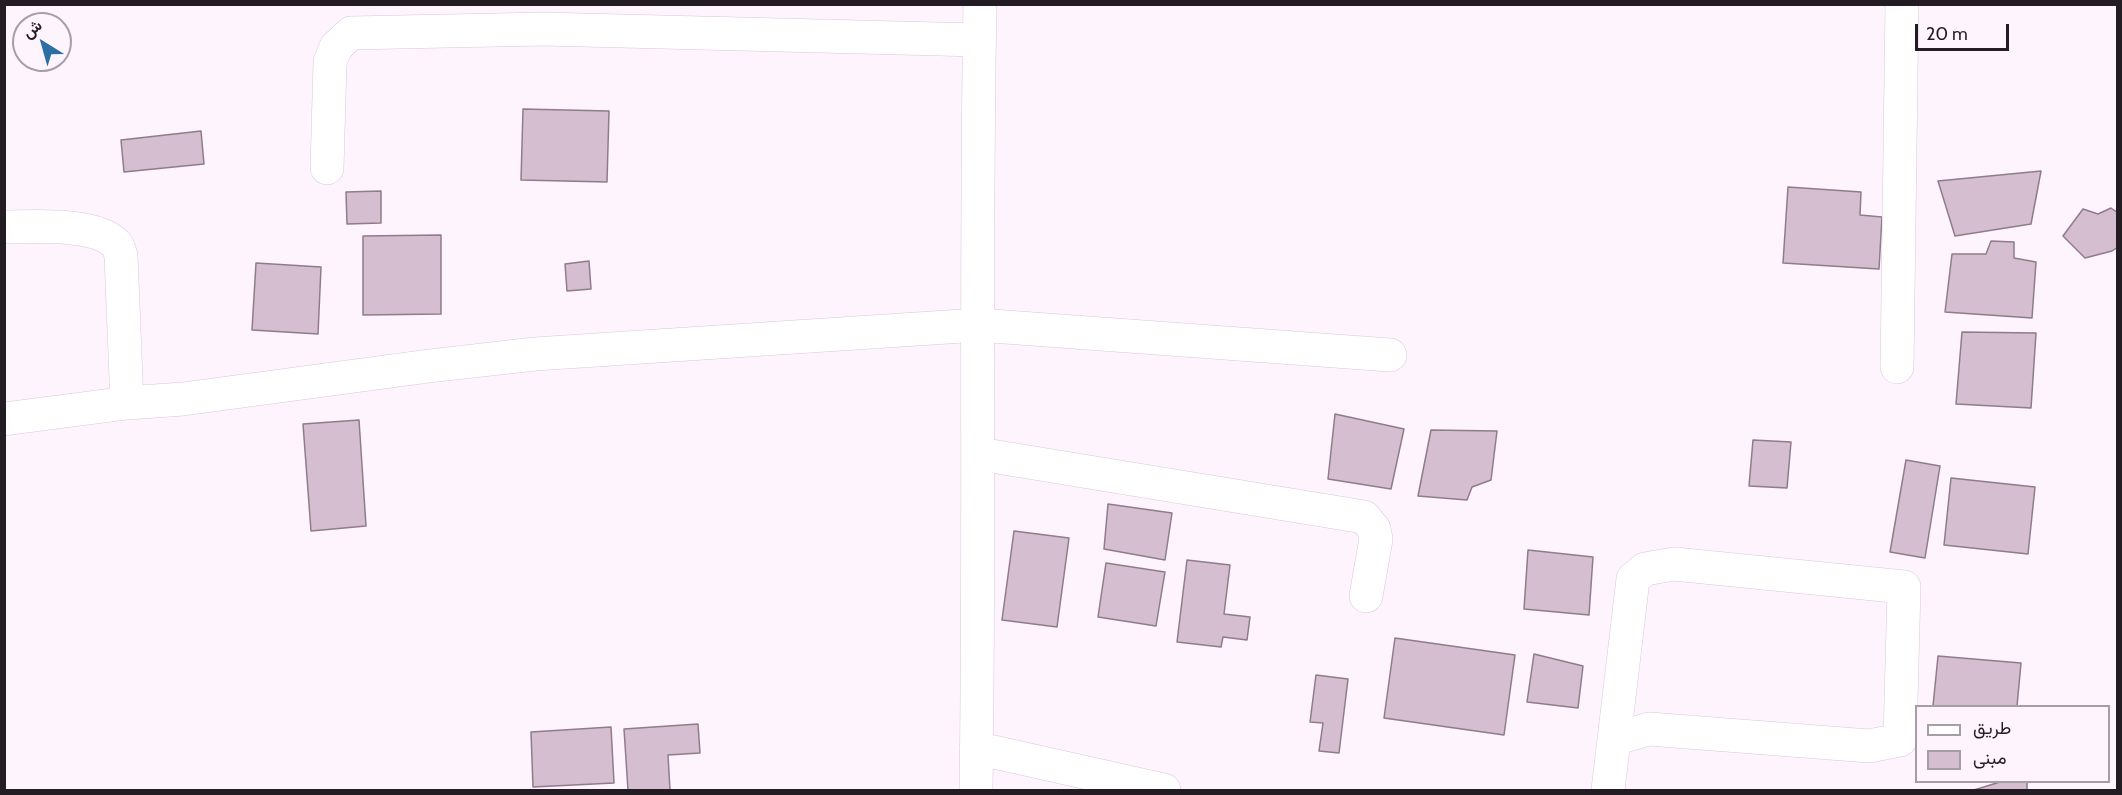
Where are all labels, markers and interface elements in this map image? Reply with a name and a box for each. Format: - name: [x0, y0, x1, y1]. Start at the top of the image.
- north arrow: [12, 12, 72, 72]
- scale bar: [1918, 12, 2012, 50]
- text: ش: [19, 15, 45, 42]
- text: 20 m: [1926, 23, 1968, 45]
- legend: [1915, 705, 2110, 783]
- text: طريق: [1973, 717, 2011, 739]
- text: مبنى: [1973, 747, 2007, 769]

